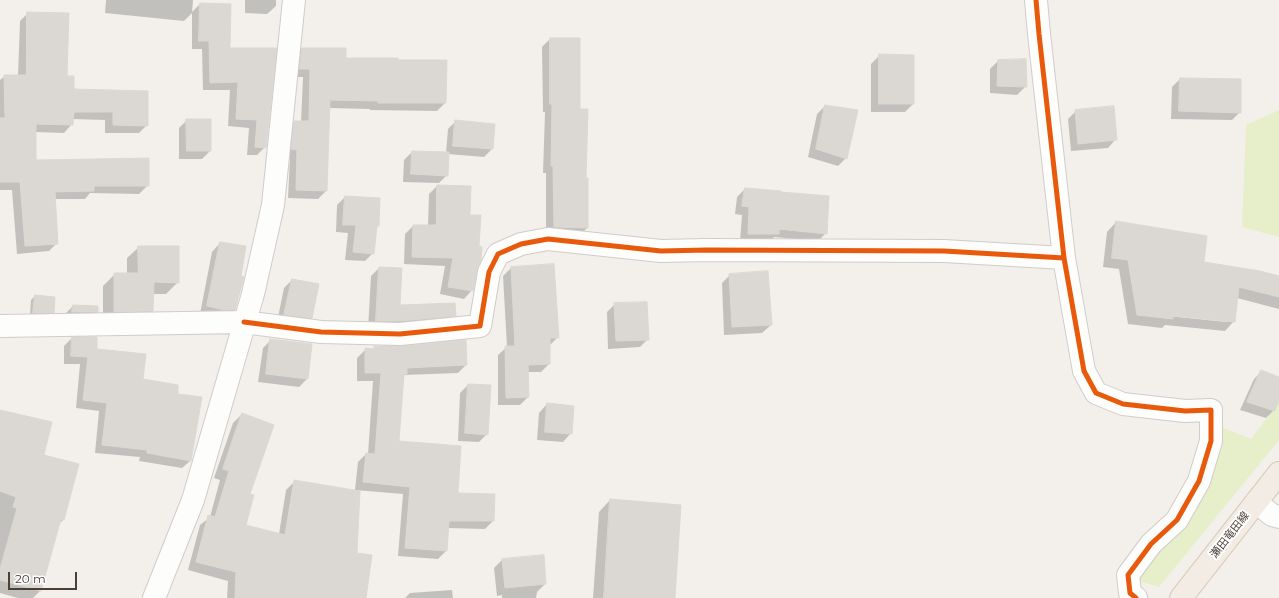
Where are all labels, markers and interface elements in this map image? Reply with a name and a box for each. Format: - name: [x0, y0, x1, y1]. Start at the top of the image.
- street label: 瀬田竜田線: [1208, 509, 1252, 561]
- scale bar: [10, 564, 79, 590]
- text: 20 m: [15, 571, 46, 586]

